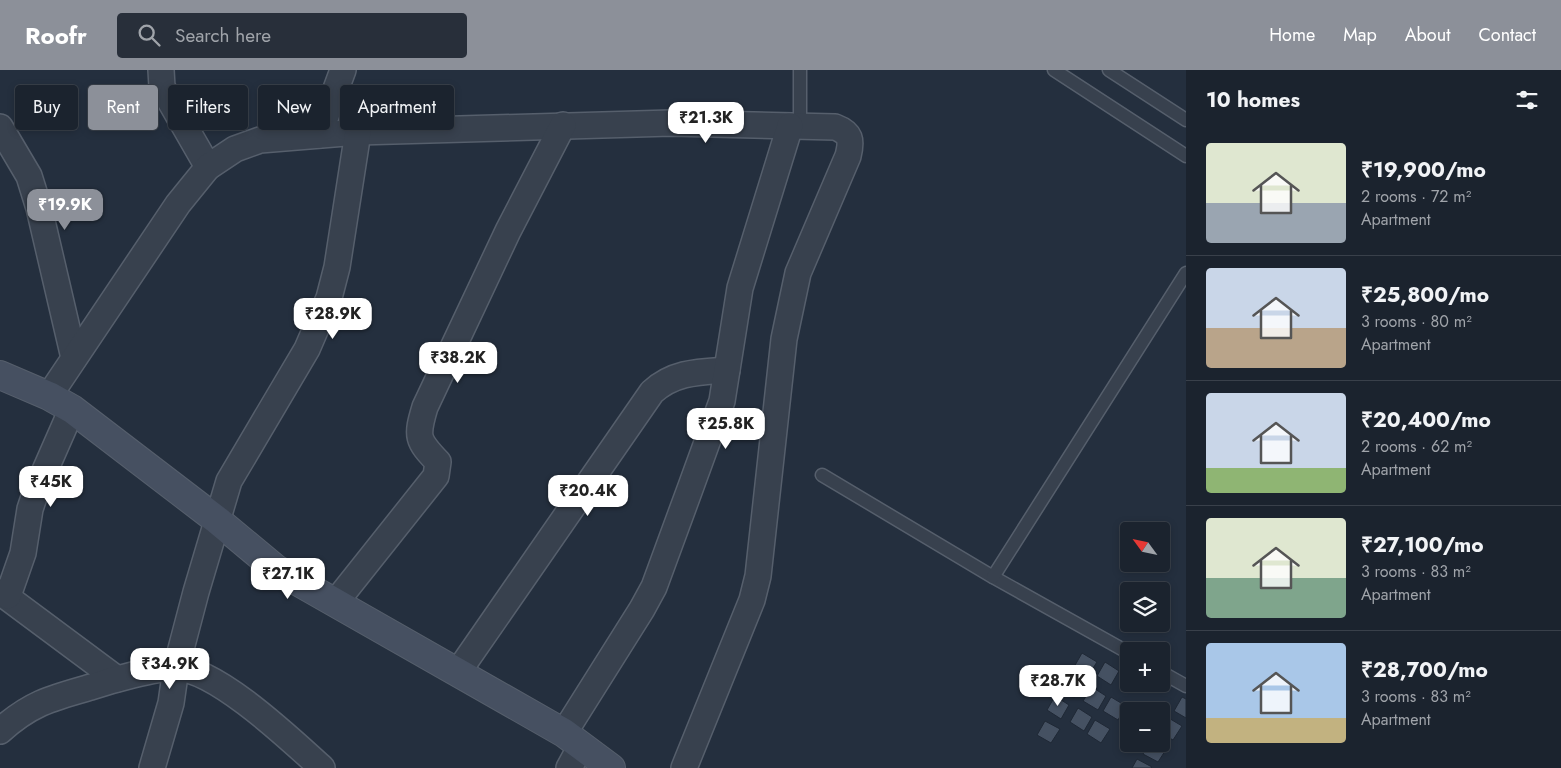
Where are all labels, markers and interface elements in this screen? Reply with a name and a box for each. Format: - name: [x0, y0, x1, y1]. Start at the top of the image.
- search box: [117, 13, 467, 58]
- text: Roofr: [25, 18, 87, 53]
- icon: search: [135, 21, 163, 49]
- text: Search here: [175, 22, 271, 49]
- text: Home: [1269, 22, 1315, 48]
- text: Map: [1343, 22, 1377, 48]
- text: About: [1405, 22, 1450, 48]
- text: Contact: [1478, 22, 1536, 48]
- chip: Buy: [15, 85, 78, 130]
- chip: Rent: [88, 85, 158, 130]
- chip: Filters: [168, 85, 248, 130]
- chip: New: [258, 85, 330, 130]
- chip: Apartment: [340, 85, 454, 130]
- text: 10 homes: [1206, 85, 1300, 115]
- icon: filters: [1513, 86, 1541, 114]
- pin: ₹21.3K: [665, 102, 747, 144]
- text: ₹21.3K: [679, 106, 733, 129]
- text: ₹19,900/mo: [1361, 155, 1486, 185]
- icon: home: [1246, 163, 1306, 223]
- text: 2 rooms · 72 m²: [1361, 185, 1471, 208]
- pin: ₹19.9K: [24, 189, 106, 231]
- text: ₹19.9K: [38, 193, 92, 216]
- text: Apartment: [1361, 208, 1431, 231]
- text: ₹25,800/mo: [1361, 280, 1489, 310]
- icon: home: [1246, 288, 1306, 348]
- pin: ₹28.9K: [292, 298, 374, 340]
- text: ₹28.9K: [305, 302, 361, 325]
- text: 3 rooms · 80 m²: [1361, 310, 1472, 333]
- text: Apartment: [1361, 333, 1431, 356]
- pin: ₹38.2K: [417, 342, 499, 384]
- text: ₹38.2K: [430, 346, 486, 369]
- text: ₹20,400/mo: [1361, 405, 1491, 435]
- pin: ₹25.8K: [685, 408, 767, 450]
- text: ₹25.8K: [698, 412, 754, 435]
- icon: home: [1246, 413, 1306, 473]
- text: 2 rooms · 62 m²: [1361, 435, 1472, 458]
- text: Apartment: [1361, 458, 1431, 481]
- pin: ₹45K: [21, 466, 81, 508]
- text: ₹45K: [30, 470, 72, 493]
- pin: ₹20.4K: [547, 474, 629, 517]
- text: ₹20.4K: [559, 479, 617, 502]
- north arrow: [1120, 522, 1170, 572]
- map controls: [1120, 522, 1170, 752]
- text: ₹27,100/mo: [1361, 530, 1484, 560]
- icon: home: [1246, 538, 1306, 598]
- pin: ₹27.1K: [247, 558, 329, 600]
- text: 3 rooms · 83 m²: [1361, 560, 1471, 583]
- text: ₹27.1K: [262, 562, 314, 585]
- button: layers: [1120, 582, 1170, 632]
- text: Apartment: [1361, 583, 1431, 606]
- button: +: [1120, 642, 1170, 692]
- pin: ₹34.9K: [129, 648, 211, 690]
- text: ₹34.9K: [141, 652, 199, 675]
- text: ₹28,700/mo: [1361, 655, 1488, 685]
- icon: home: [1246, 663, 1306, 723]
- pin: ₹28.7K: [1017, 664, 1099, 707]
- text: ₹28.7K: [1030, 669, 1086, 692]
- text: 3 rooms · 83 m²: [1361, 685, 1471, 708]
- button: −: [1120, 702, 1170, 752]
- text: Apartment: [1361, 708, 1431, 731]

